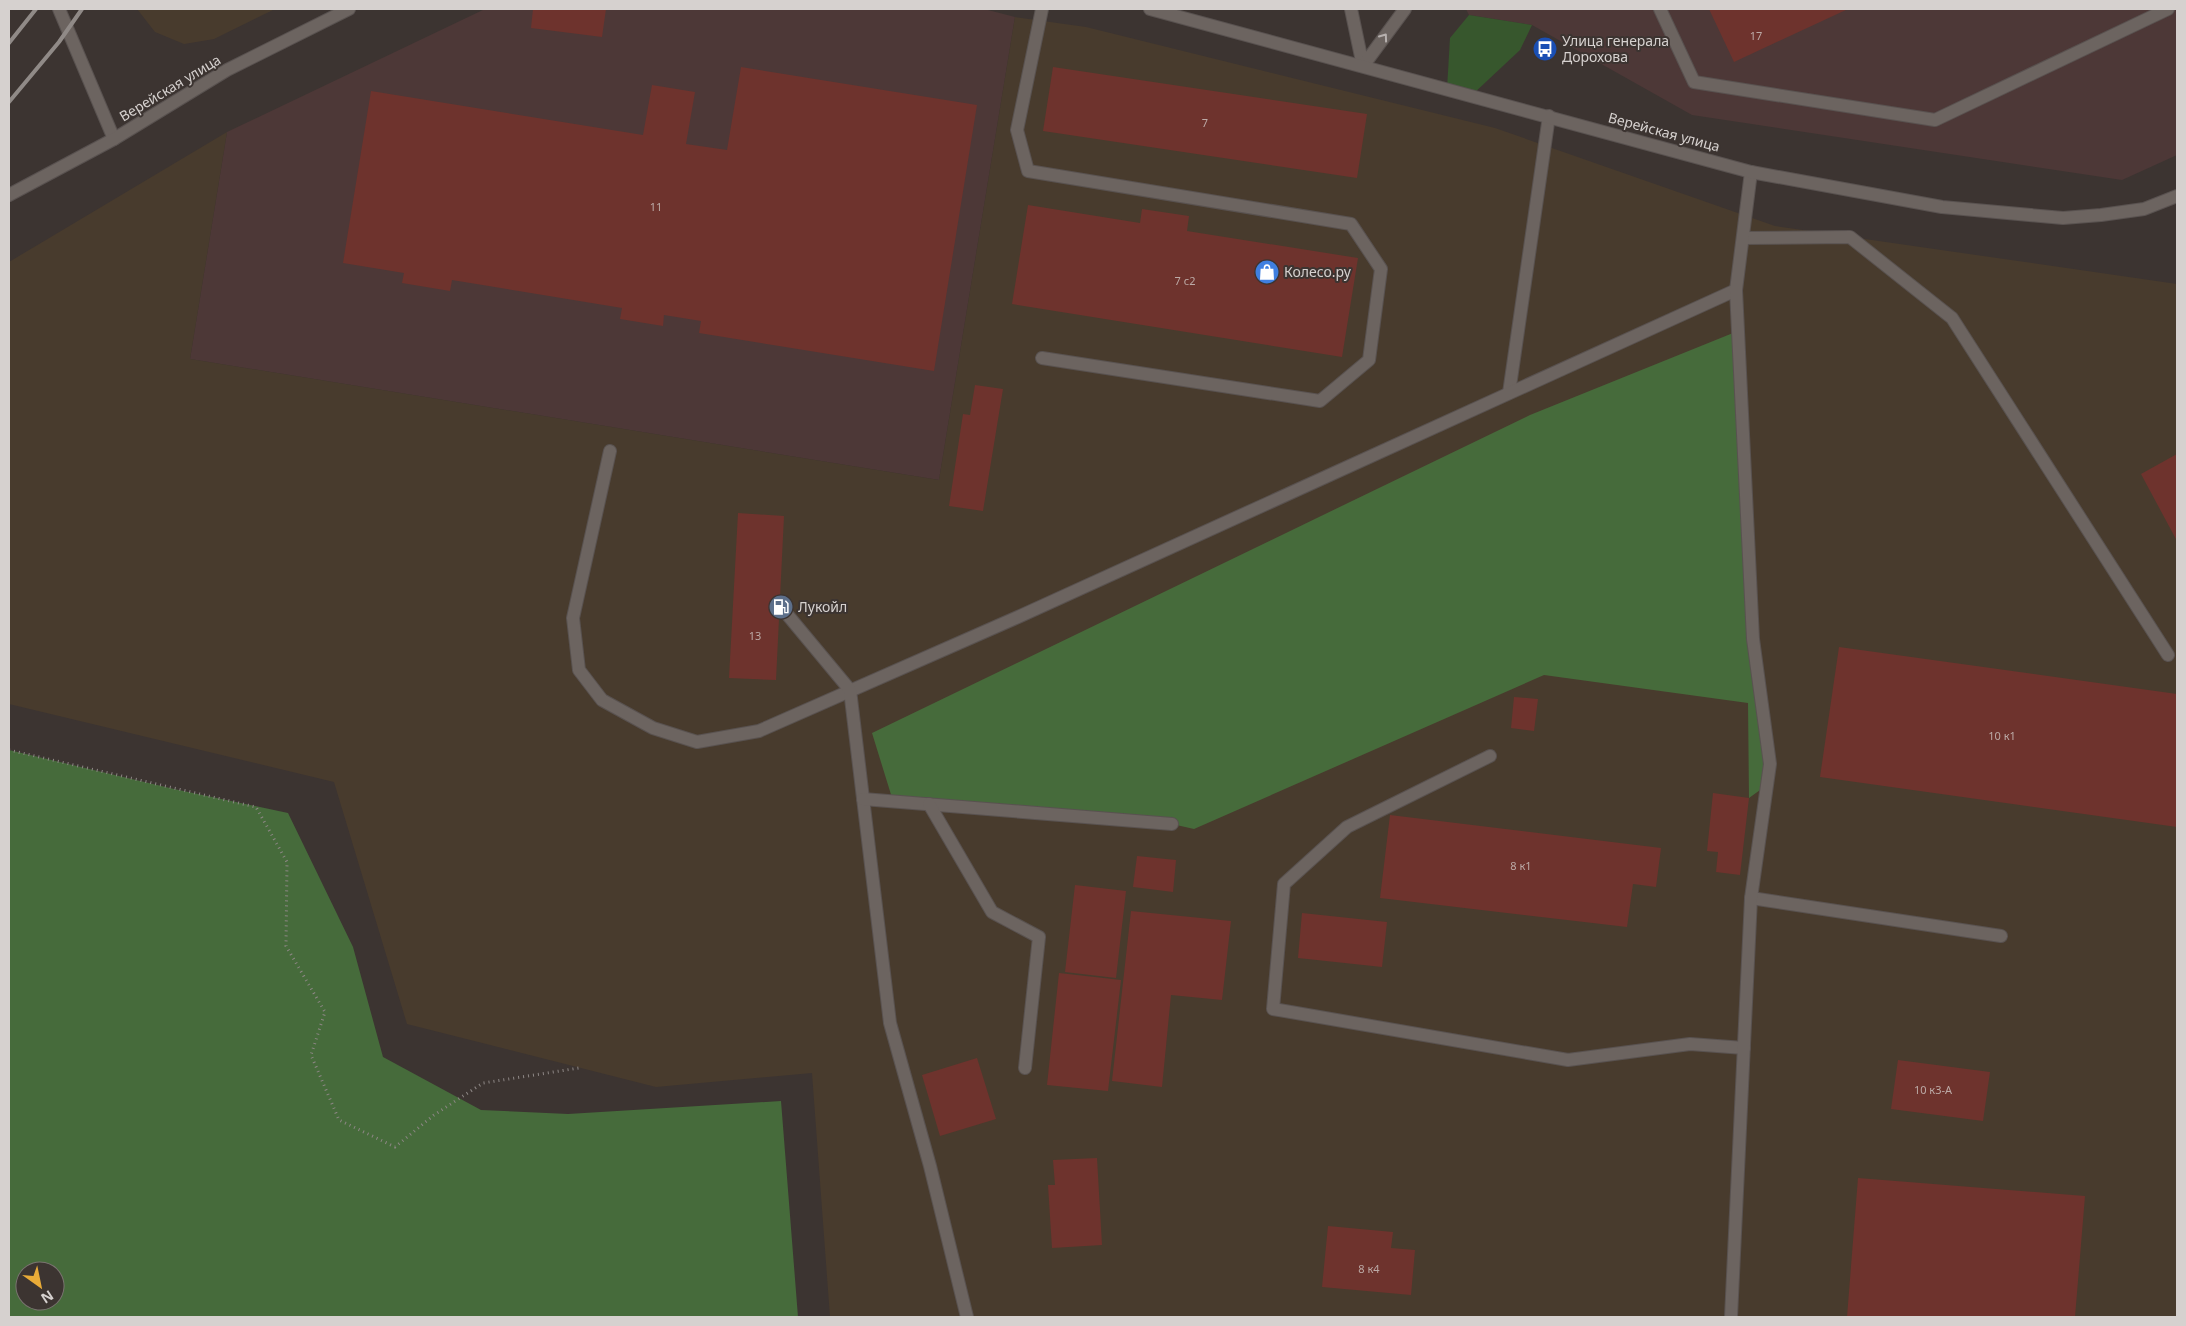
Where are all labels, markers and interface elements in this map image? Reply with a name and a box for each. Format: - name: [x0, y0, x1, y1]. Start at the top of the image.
- house number: 17: [1750, 28, 1762, 43]
- place label: Улица генерала Дорохова: [1562, 31, 1669, 66]
- one-way arrow: [1378, 33, 1387, 43]
- bus stop icon: Улица генерала Дорохова: [1532, 36, 1558, 62]
- street label: Верейская улица: [116, 50, 224, 125]
- street label: Верейская улица: [1606, 107, 1722, 156]
- house number: 7: [1202, 115, 1208, 130]
- house number: 11: [650, 199, 662, 214]
- shop icon: Колесо.ру: [1254, 259, 1280, 285]
- place label: Колесо.ру: [1284, 262, 1352, 281]
- house number: 7 с2: [1175, 273, 1195, 288]
- fuel station icon: Лукойл: [768, 594, 794, 620]
- place label: Лукойл: [798, 597, 847, 616]
- house number: 13: [749, 628, 761, 643]
- house number: 10 к1: [1988, 728, 2016, 743]
- house number: 8 к1: [1510, 858, 1532, 873]
- house number: 10 к3-А: [1914, 1082, 1953, 1097]
- north arrow: [15, 1261, 65, 1311]
- house number: 8 к4: [1358, 1261, 1380, 1276]
- text: N: [37, 1286, 57, 1308]

